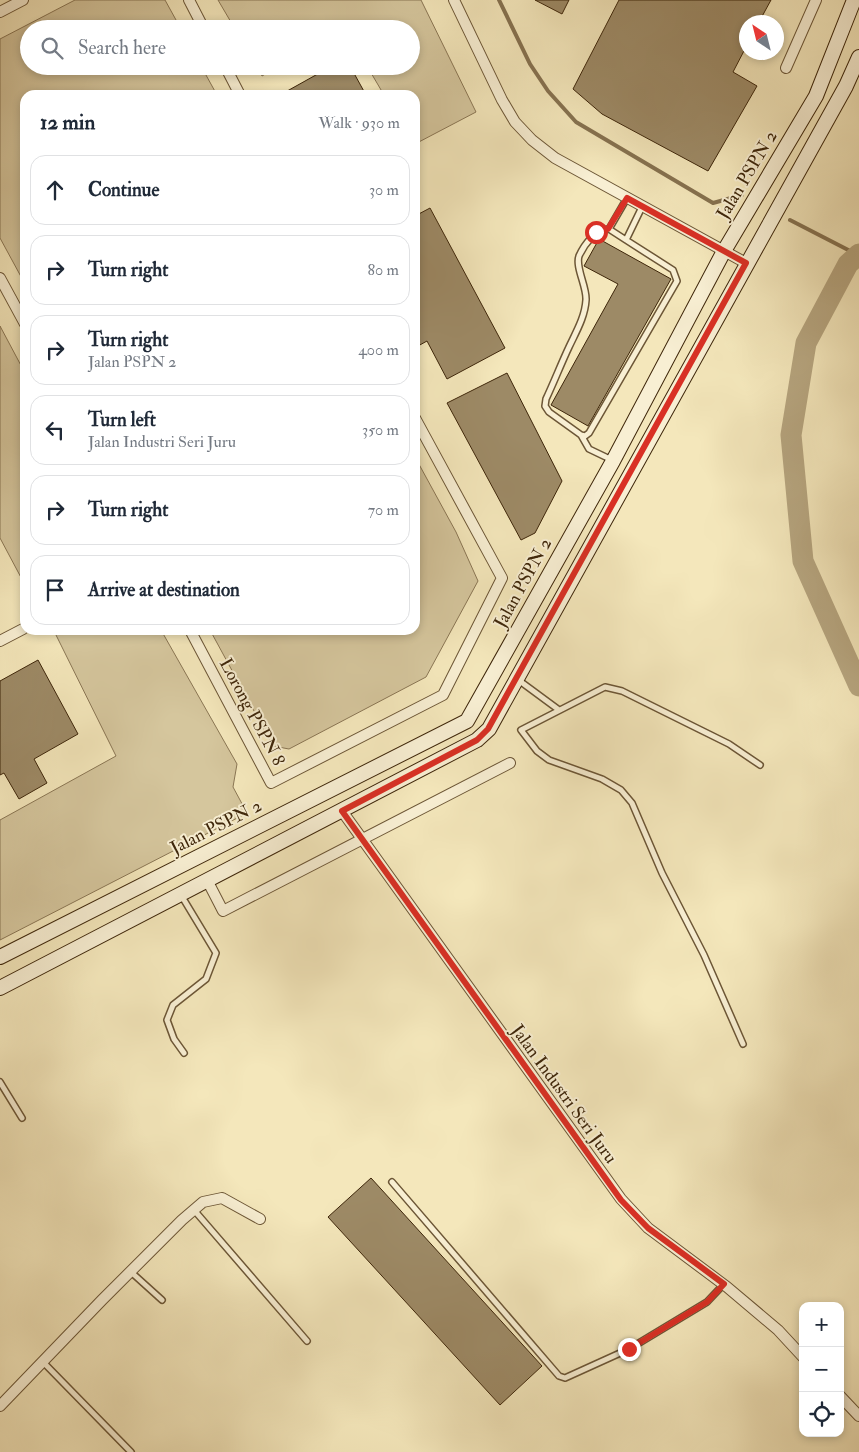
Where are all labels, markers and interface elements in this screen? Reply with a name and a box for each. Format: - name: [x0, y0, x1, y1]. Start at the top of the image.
- north arrow: [739, 15, 784, 60]
- search box: [20, 20, 420, 75]
- icon: search: [38, 34, 66, 62]
- text: Search here: [78, 36, 166, 60]
- text: 12 min: [40, 109, 95, 136]
- text: Walk · 930 m: [319, 113, 400, 133]
- street label: Jalan PSPN 2: [711, 126, 782, 224]
- icon: ahead: [41, 176, 69, 204]
- text: Continue: [88, 178, 159, 202]
- text: 30 m: [369, 180, 399, 200]
- route start: [585, 221, 608, 244]
- icon: right: [41, 256, 69, 284]
- text: Turn right: [88, 258, 168, 282]
- text: 80 m: [368, 260, 399, 280]
- text: Turn right: [88, 328, 168, 352]
- icon: right: [41, 336, 69, 364]
- text: 400 m: [358, 340, 399, 360]
- text: Jalan PSPN 2: [88, 352, 176, 372]
- text: Turn left: [88, 408, 156, 432]
- icon: left: [41, 416, 69, 444]
- text: 350 m: [362, 420, 399, 440]
- text: Jalan Industri Seri Juru: [88, 432, 236, 452]
- icon: right: [41, 496, 69, 524]
- text: Turn right: [88, 498, 168, 522]
- text: 70 m: [368, 500, 399, 520]
- street label: Jalan PSPN 2: [488, 534, 557, 633]
- icon: arrive: [41, 576, 69, 604]
- text: Arrive at destination: [88, 578, 240, 602]
- street label: Lorong PSPN 8: [214, 654, 290, 770]
- street label: Jalan PSPN 2: [166, 794, 266, 860]
- street label: Jalan Industri Seri Juru: [505, 1019, 622, 1168]
- map controls: [799, 1302, 844, 1437]
- button: +: [799, 1302, 844, 1347]
- route end: [618, 1338, 641, 1361]
- button: −: [799, 1347, 844, 1392]
- button: locate: [799, 1392, 844, 1437]

